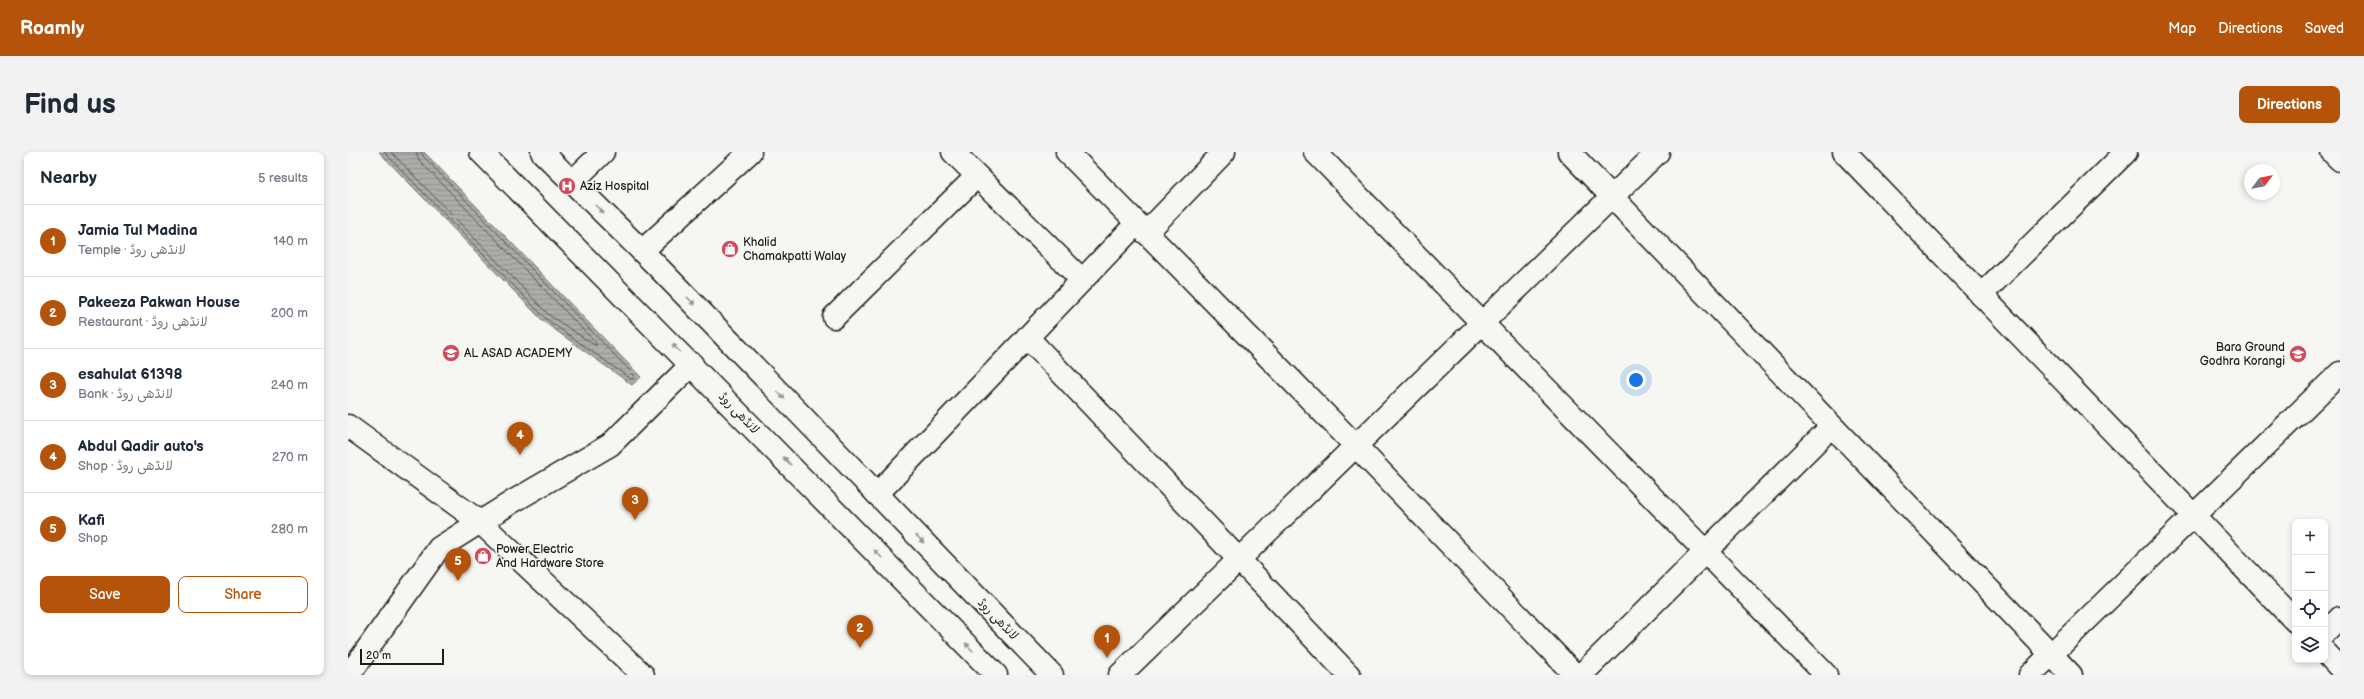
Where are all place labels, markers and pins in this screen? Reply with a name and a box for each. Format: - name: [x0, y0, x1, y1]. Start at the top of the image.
- hospital icon: Aziz Hospital: [557, 176, 577, 196]
- place label: Aziz Hospital: [580, 179, 649, 194]
- place label: Khalid Chamakpatti Walay: [743, 235, 847, 264]
- shop icon: Khalid Chamakpatti Walay: [720, 239, 740, 259]
- place label: Bara Ground Godhra Korangi: [2200, 340, 2285, 369]
- school or university icon: AL ASAD ACADEMY: [441, 343, 461, 363]
- school or university icon: Bara Ground Godhra Korangi: [2288, 344, 2308, 364]
- place label: AL ASAD ACADEMY: [464, 346, 573, 361]
- pin: 4: [507, 422, 533, 455]
- pin: 3: [622, 487, 648, 520]
- place label: Power Electric And Hardware Store: [496, 542, 604, 571]
- shop icon: Power Electric And Hardware Store: [473, 546, 493, 566]
- pin: 5: [445, 548, 471, 581]
- pin: 2: [847, 615, 873, 648]
- pin: 1: [1094, 625, 1120, 658]

